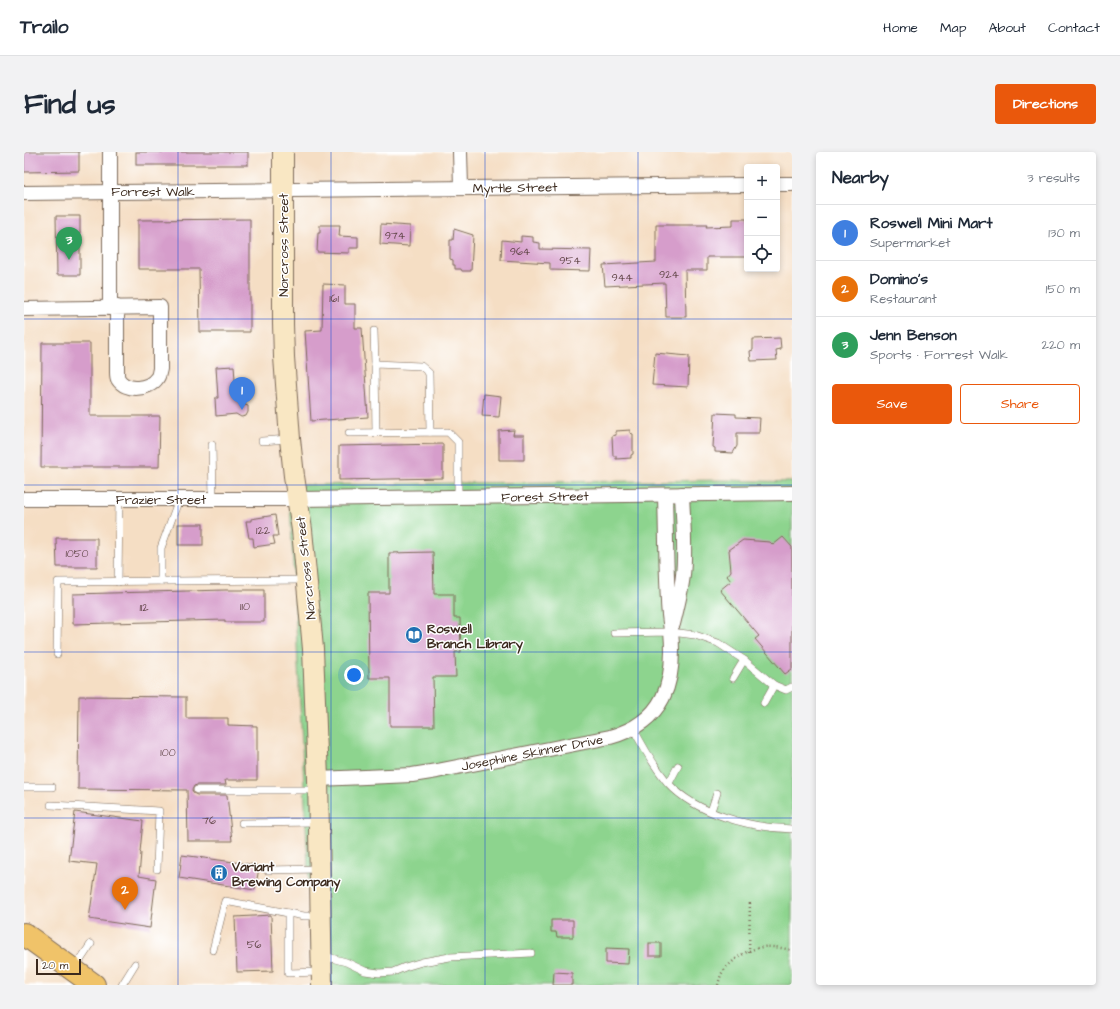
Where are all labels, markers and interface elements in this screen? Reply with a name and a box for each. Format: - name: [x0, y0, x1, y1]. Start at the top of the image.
- text: Trailo: [20, 14, 69, 41]
- text: Home: [883, 18, 918, 38]
- text: Map: [940, 18, 966, 38]
- text: About: [988, 18, 1026, 38]
- text: Contact: [1048, 18, 1100, 38]
- button: Directions: [995, 84, 1096, 124]
- text: Find us: [24, 85, 115, 124]
- map controls: [744, 164, 780, 272]
- button: +: [744, 164, 780, 200]
- text: Nearby: [832, 166, 889, 190]
- text: 3 results: [1027, 169, 1080, 187]
- street label: Myrtle Street: [473, 178, 558, 199]
- street label: Forrest Walk: [111, 183, 195, 201]
- street label: Norcross Street: [275, 192, 293, 297]
- button: −: [744, 200, 780, 236]
- text: Roswell Mini Mart: [870, 213, 992, 234]
- text: 1: [844, 224, 846, 242]
- text: 130 m: [1048, 224, 1080, 242]
- pin: 3: [56, 227, 82, 260]
- house number: 974: [385, 228, 406, 243]
- text: Supermarket: [870, 234, 951, 252]
- button: locate: [744, 236, 780, 272]
- house number: 964: [510, 244, 531, 259]
- house number: 954: [559, 253, 581, 268]
- house number: 924: [659, 267, 680, 282]
- text: Domino's: [870, 269, 928, 290]
- house number: 944: [611, 270, 633, 285]
- text: 2: [841, 280, 849, 298]
- text: 150 m: [1046, 280, 1080, 298]
- text: Restaurant: [870, 290, 937, 308]
- house number: 161: [329, 291, 339, 306]
- text: Jenn Benson: [870, 325, 957, 346]
- text: 3: [842, 336, 848, 354]
- text: 220 m: [1042, 336, 1080, 354]
- text: Sports · Forrest Walk: [870, 346, 1008, 364]
- pin: 1: [229, 377, 255, 410]
- button: Save: [832, 384, 952, 424]
- button: Share: [960, 384, 1080, 424]
- street label: Forest Street: [501, 487, 590, 507]
- street label: Frazier Street: [116, 491, 207, 509]
- street label: Norcross Street: [292, 515, 320, 620]
- house number: 122: [256, 523, 271, 538]
- house number: 1050: [65, 546, 89, 561]
- house number: 110: [240, 599, 250, 614]
- house number: 112: [139, 600, 149, 615]
- place label: Roswell Branch Library: [427, 620, 524, 654]
- library icon: Roswell Branch Library: [404, 625, 424, 645]
- your location: [344, 665, 364, 685]
- street label: Josephine Skinner Drive: [460, 730, 605, 776]
- house number: 100: [160, 745, 176, 760]
- house number: 76: [202, 813, 216, 828]
- place label: Variant Brewing Company: [231, 858, 341, 893]
- building icon: Variant Brewing Company: [209, 863, 229, 883]
- pin: 2: [112, 877, 138, 910]
- house number: 56: [247, 937, 261, 952]
- scale bar: [36, 957, 81, 976]
- text: 20 m: [42, 958, 68, 973]

